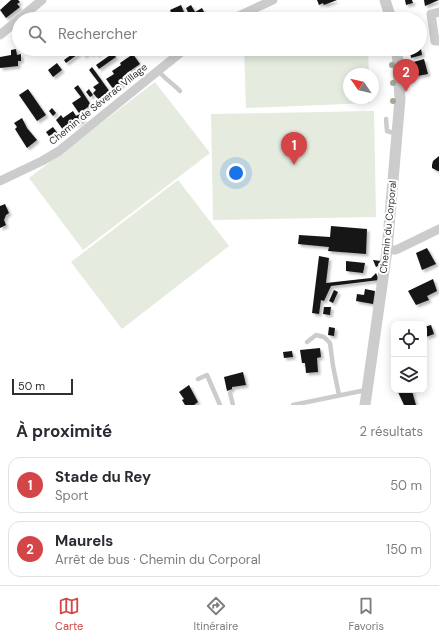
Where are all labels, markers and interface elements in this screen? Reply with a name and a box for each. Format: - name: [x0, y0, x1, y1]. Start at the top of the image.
- search box: [12, 12, 427, 56]
- icon: search: [26, 23, 48, 45]
- text: Rechercher: [58, 24, 137, 44]
- pin: 2: [393, 59, 419, 92]
- street label: Chemin de Séverac Village: [46, 60, 150, 148]
- north arrow: [343, 68, 379, 104]
- pin: 1: [281, 132, 307, 165]
- your location: [226, 163, 246, 183]
- street label: Chemin du Corporal: [377, 180, 399, 274]
- map controls: [391, 321, 427, 393]
- button: locate: [391, 321, 427, 357]
- button: layers: [391, 357, 427, 393]
- scale bar: [12, 377, 73, 396]
- text: 50 m: [18, 379, 45, 393]
- text: À proximité: [16, 420, 112, 442]
- text: 2 résultats: [360, 423, 423, 440]
- text: Stade du Rey: [55, 467, 151, 487]
- text: 1: [28, 477, 32, 494]
- text: 50 m: [390, 477, 422, 494]
- text: Sport: [55, 487, 88, 504]
- text: Maurels: [55, 531, 113, 551]
- text: 2: [26, 541, 34, 558]
- text: 150 m: [386, 541, 422, 558]
- text: Arrêt de bus · Chemin du Corporal: [55, 551, 261, 568]
- tab: Carte: [55, 595, 83, 633]
- tab: Itinéraire: [193, 595, 238, 633]
- tab: Favoris: [348, 595, 384, 633]

